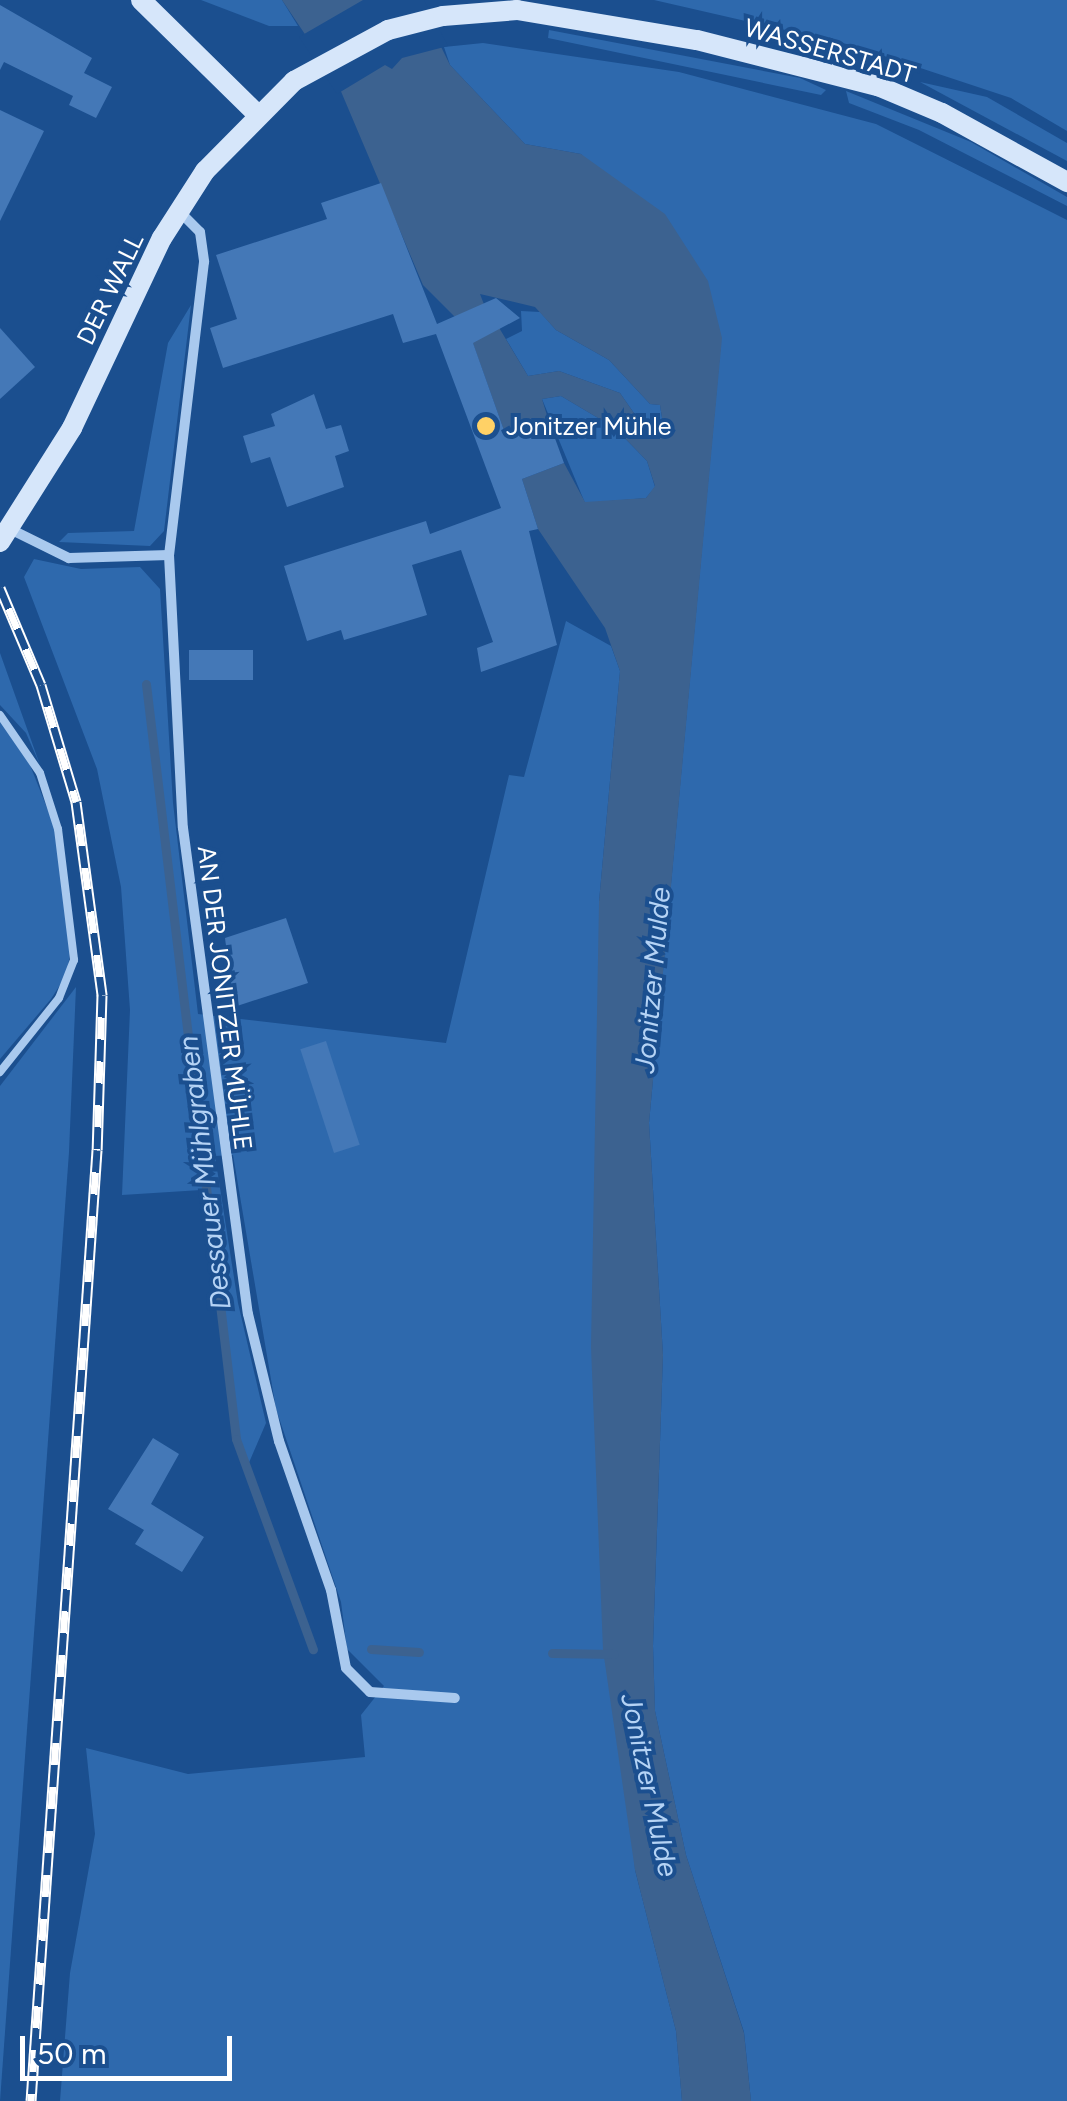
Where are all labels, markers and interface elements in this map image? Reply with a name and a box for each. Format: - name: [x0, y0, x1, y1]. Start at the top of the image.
- street label: WASSERSTADT: [741, 12, 919, 90]
- street label: DER WALL: [70, 229, 150, 349]
- place label: Jonitzer Mühle: [506, 411, 671, 441]
- marker: Jonitzer Mühle: [475, 415, 497, 437]
- street label: AN DER JONITZER MÜHLE: [191, 844, 259, 1152]
- water label: Jonitzer Mulde: [627, 886, 677, 1074]
- water label: Dessauer Mühlgraben: [171, 1034, 237, 1312]
- water label: Jonitzer Mulde: [614, 1690, 686, 1880]
- scale bar: [25, 2016, 238, 2078]
- text: 50 m: [37, 2035, 106, 2072]

